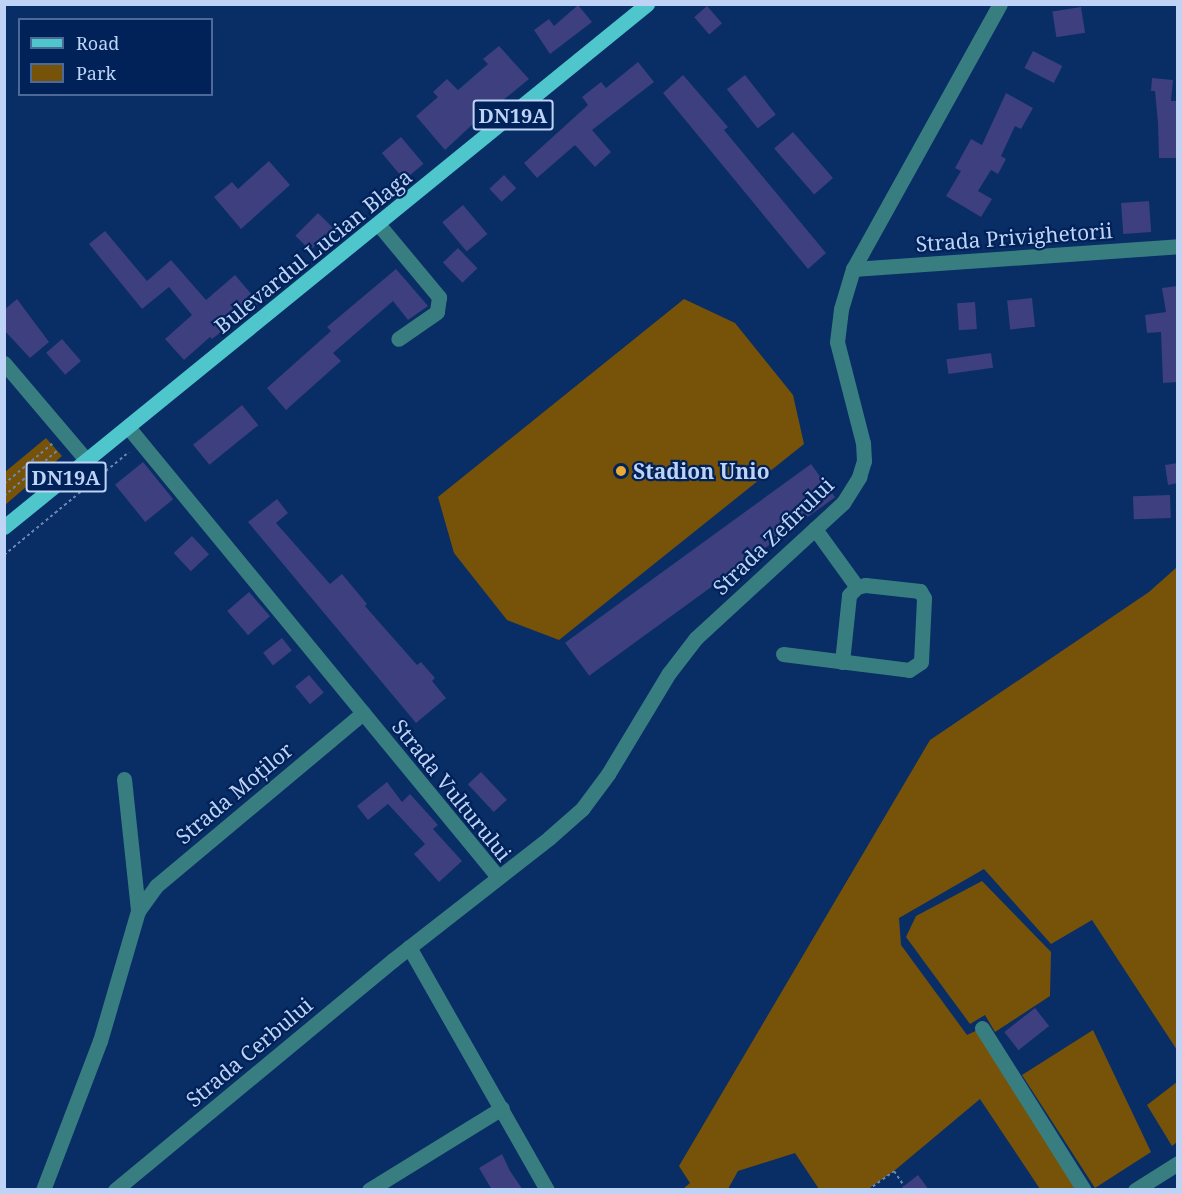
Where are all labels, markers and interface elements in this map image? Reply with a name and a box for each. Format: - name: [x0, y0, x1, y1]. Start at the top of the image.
- legend: [18, 18, 213, 96]
- text: Road: [76, 31, 119, 55]
- text: Park: [76, 61, 116, 85]
- road number: DN19A: [472, 98, 554, 132]
- street label: Bulevardul Lucian Blaga: [209, 164, 417, 338]
- street label: Strada Privighetorii: [915, 218, 1113, 256]
- place label: Stadion Unio: [633, 458, 770, 484]
- road number: DN19A: [26, 460, 106, 494]
- marker: Stadion Unio: [614, 464, 628, 478]
- street label: Strada Zefirului: [708, 472, 838, 600]
- street label: Strada Vulturului: [387, 714, 517, 866]
- street label: Strada Moților: [170, 737, 298, 849]
- street label: Strada Cerbului: [181, 992, 317, 1112]

